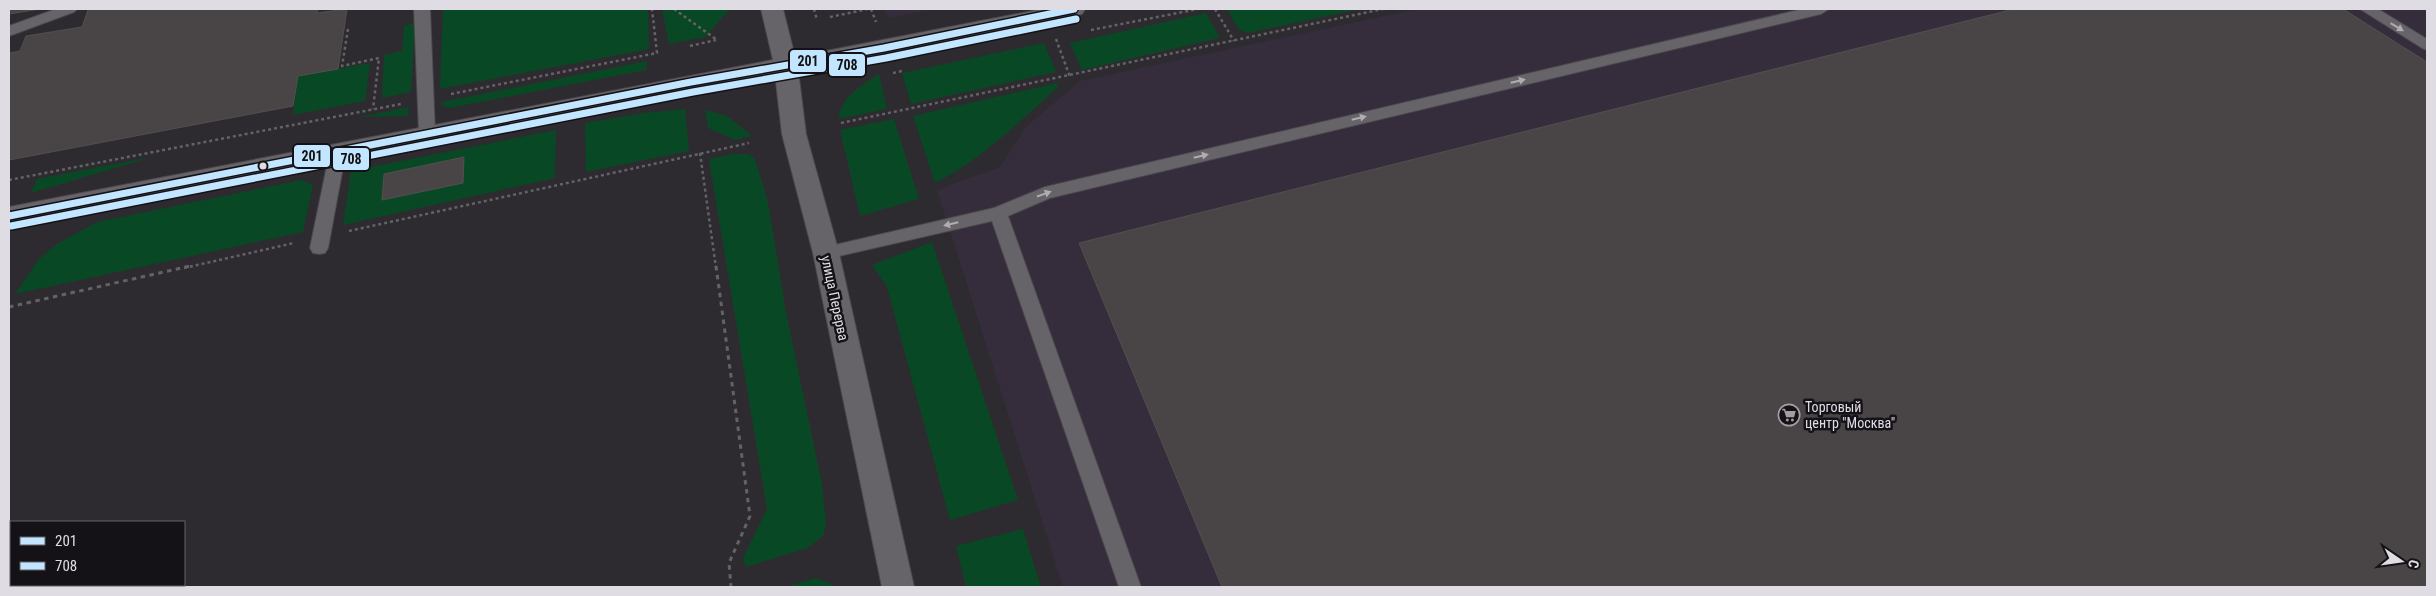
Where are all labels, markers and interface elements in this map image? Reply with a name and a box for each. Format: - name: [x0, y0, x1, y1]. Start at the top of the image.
- one-way arrow: [2391, 22, 2404, 32]
- line badge: 201: [789, 49, 827, 73]
- text: 201: [797, 53, 819, 69]
- line badge: 708: [828, 53, 866, 77]
- text: 708: [836, 57, 858, 73]
- one-way arrow: [1510, 77, 1525, 85]
- one-way arrow: [1352, 114, 1367, 122]
- line badge: 201: [293, 144, 331, 168]
- line badge: 708: [332, 147, 370, 171]
- text: 201: [301, 148, 323, 164]
- text: 708: [340, 151, 362, 167]
- one-way arrow: [1194, 152, 1209, 160]
- unlabelled marker: [258, 161, 268, 171]
- one-way arrow: [1036, 190, 1051, 197]
- one-way arrow: [943, 220, 959, 228]
- street label: улица Перерва: [818, 254, 852, 342]
- place label: Торговый центр "Москва": [1805, 399, 1895, 431]
- supermarket icon: Торговый центр "Москва": [1777, 403, 1801, 427]
- legend: [10, 521, 185, 586]
- text: 201: [55, 532, 77, 550]
- north arrow: [2376, 536, 2426, 586]
- text: 708: [55, 557, 77, 575]
- text: С: [2405, 558, 2422, 570]

